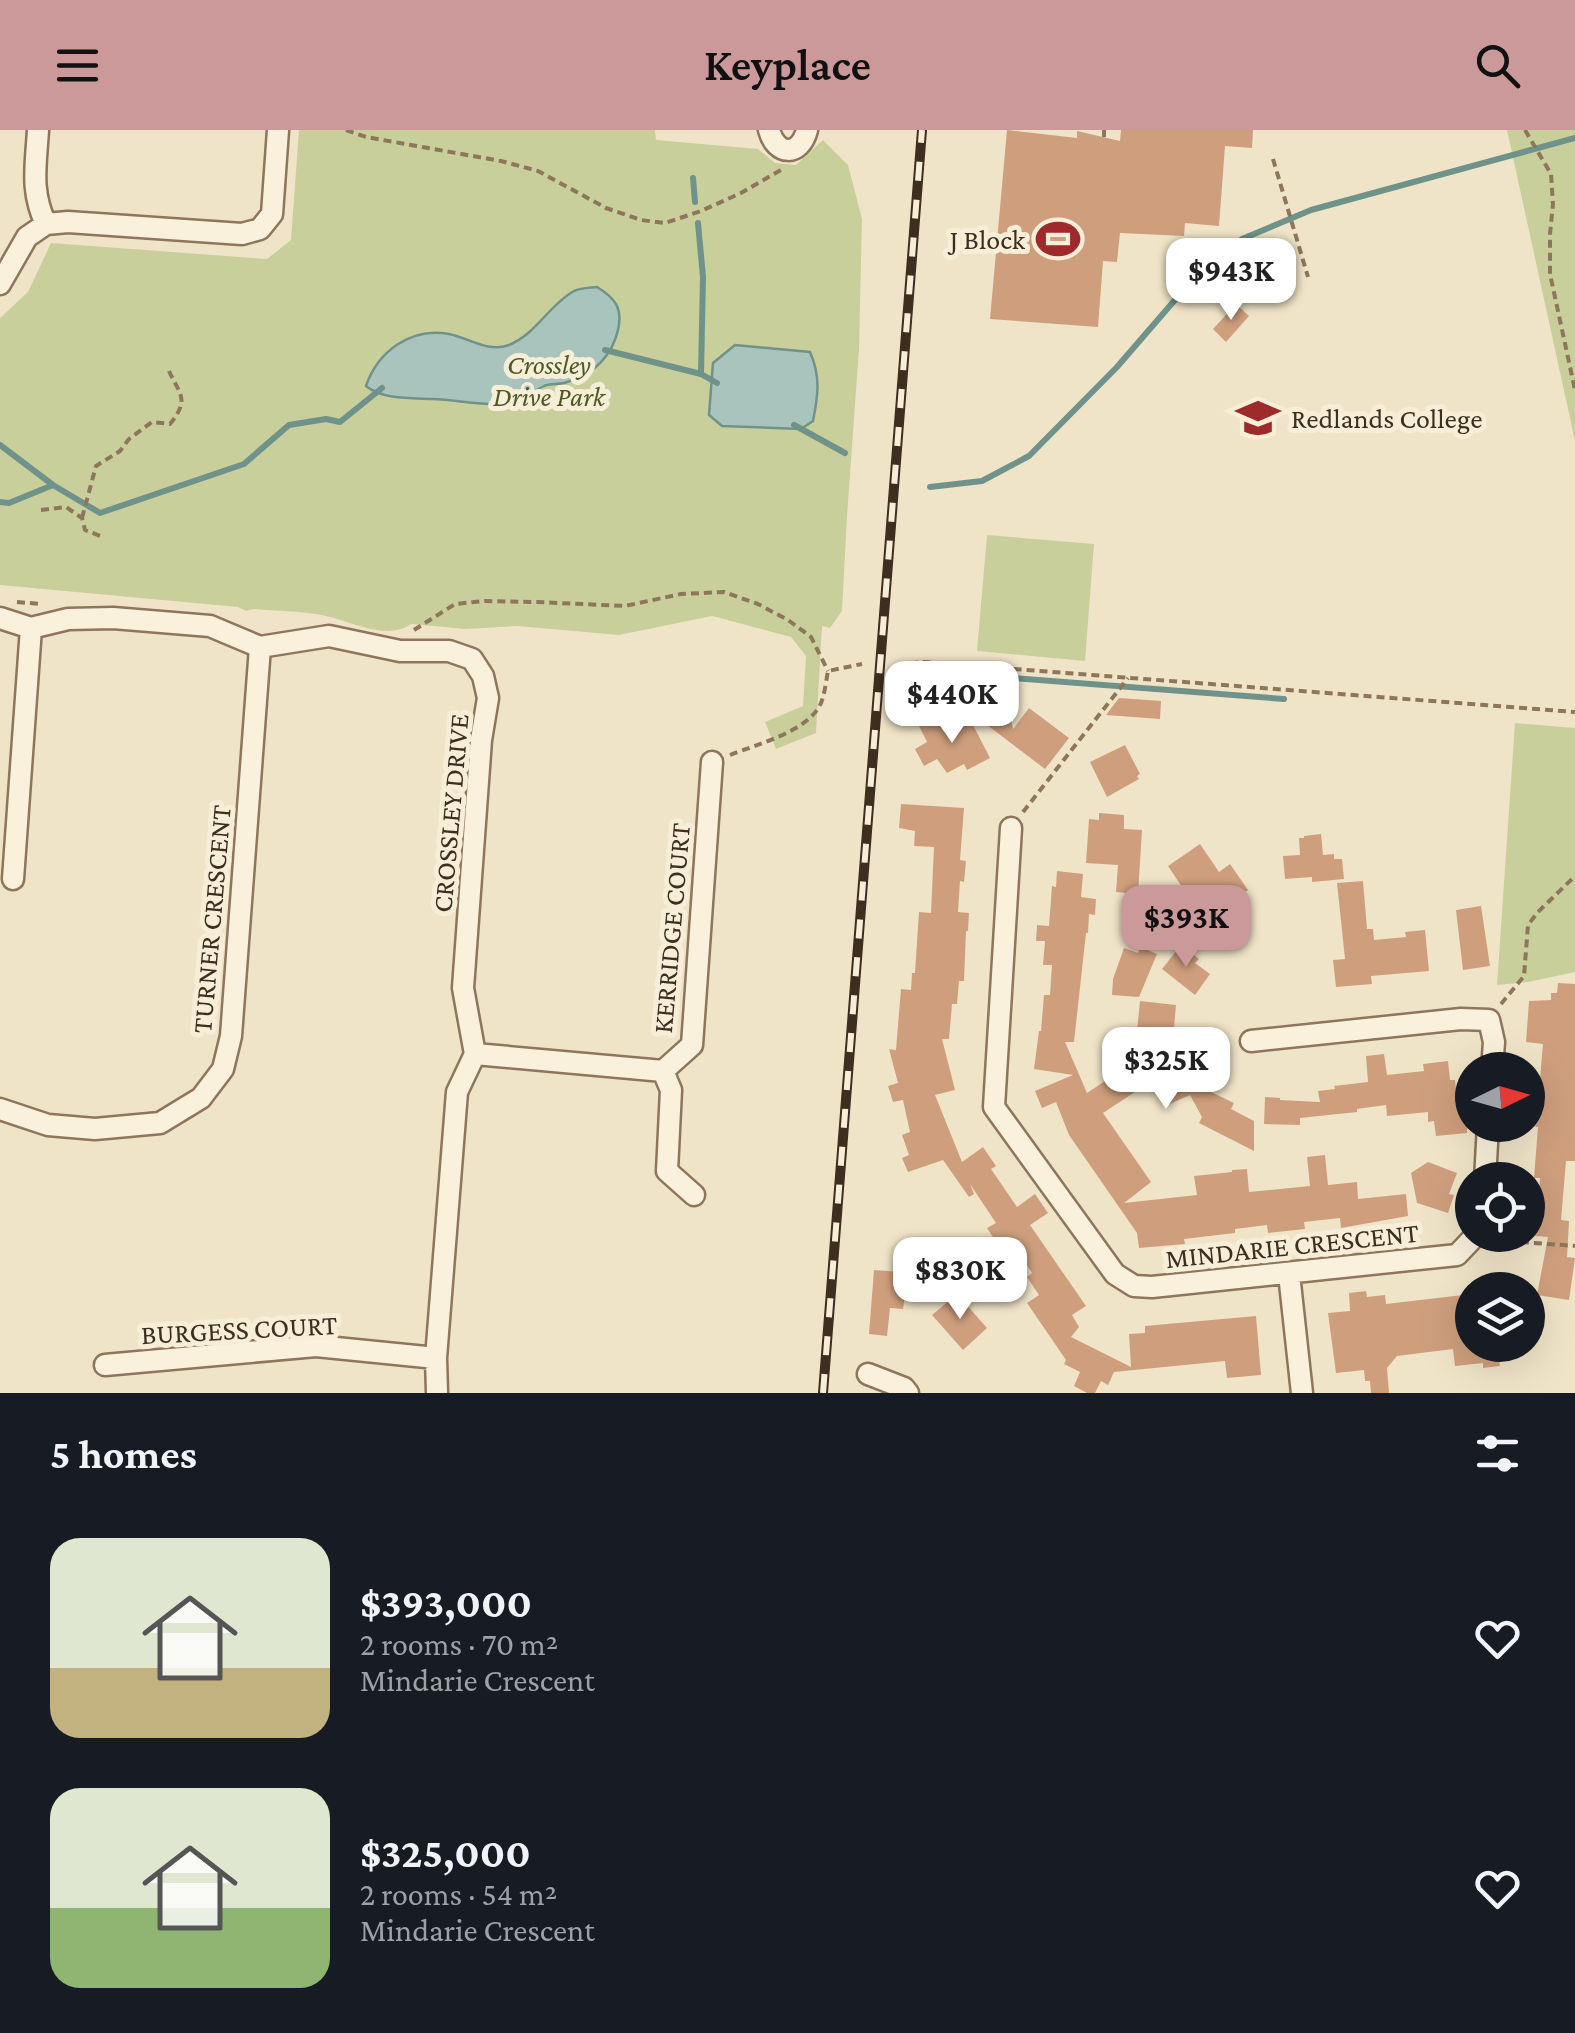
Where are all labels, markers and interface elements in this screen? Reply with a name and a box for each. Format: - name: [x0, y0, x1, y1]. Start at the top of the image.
- icon: menu: [50, 38, 105, 93]
- icon: search: [1470, 38, 1525, 93]
- text: Keyplace: [704, 40, 871, 90]
- sports icon: J Block: [1034, 215, 1082, 263]
- place label: J Block: [947, 224, 1026, 255]
- pin: $943K: [1161, 238, 1301, 323]
- text: $943K: [1188, 252, 1274, 288]
- park label: Crossley Drive Park: [493, 349, 607, 412]
- school or university icon: Redlands College: [1234, 394, 1282, 442]
- place label: Redlands College: [1291, 403, 1483, 434]
- pin: $440K: [882, 661, 1022, 746]
- text: $440K: [907, 675, 997, 711]
- street label: CROSSLEY DRIVE: [426, 712, 475, 914]
- street label: TURNER CRESCENT: [186, 804, 237, 1034]
- street label: KERRIDGE COURT: [647, 822, 696, 1034]
- pin: $393K: [1116, 885, 1256, 970]
- text: $393K: [1144, 899, 1228, 935]
- pin: $325K: [1096, 1027, 1236, 1112]
- text: $325K: [1124, 1041, 1208, 1077]
- north arrow: [1455, 1052, 1545, 1142]
- map controls: [1455, 1052, 1545, 1362]
- button: locate: [1455, 1162, 1545, 1252]
- street label: MINDARIE CRESCENT: [1164, 1217, 1420, 1274]
- pin: $830K: [890, 1237, 1030, 1322]
- text: $830K: [915, 1251, 1005, 1287]
- button: layers: [1455, 1272, 1545, 1362]
- street label: BURGESS COURT: [140, 1309, 338, 1350]
- icon: filters: [1470, 1426, 1525, 1481]
- text: 5 homes: [50, 1430, 197, 1477]
- icon: home: [130, 1578, 250, 1698]
- text: $393,000: [360, 1579, 532, 1626]
- icon: heart: [1470, 1611, 1525, 1666]
- text: 2 rooms · 70 m²: [360, 1626, 558, 1662]
- text: Mindarie Crescent: [360, 1662, 595, 1698]
- icon: home: [130, 1828, 250, 1948]
- text: $325,000: [360, 1829, 531, 1876]
- icon: heart: [1470, 1861, 1525, 1916]
- text: 2 rooms · 54 m²: [360, 1876, 557, 1912]
- text: Mindarie Crescent: [360, 1912, 595, 1948]

